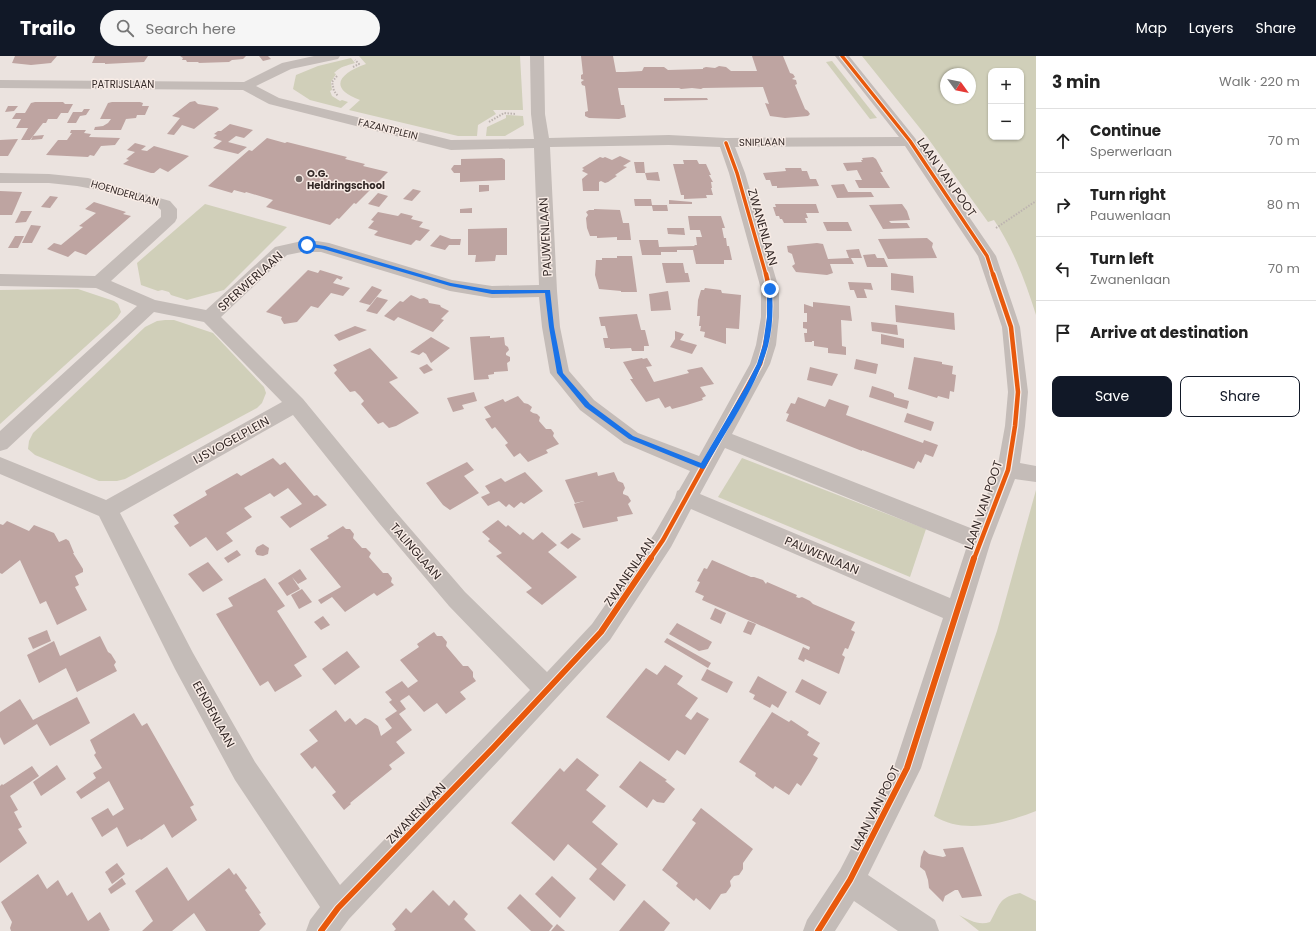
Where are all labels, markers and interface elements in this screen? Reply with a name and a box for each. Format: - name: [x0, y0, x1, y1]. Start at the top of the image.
- search box: [100, 10, 380, 46]
- text: Trailo: [20, 15, 76, 42]
- icon: search: [114, 17, 136, 39]
- text: Search here: [146, 18, 236, 39]
- text: Map: [1136, 18, 1167, 38]
- text: Layers: [1189, 18, 1233, 38]
- text: Share: [1255, 18, 1296, 38]
- north arrow: [940, 68, 976, 104]
- map controls: [988, 68, 1024, 140]
- button: +: [988, 68, 1024, 104]
- text: 3 min: [1052, 70, 1100, 94]
- text: Walk · 220 m: [1219, 72, 1300, 91]
- street label: PATRIJSLAAN: [92, 77, 154, 92]
- button: −: [988, 104, 1024, 140]
- street label: FAZANTPLEIN: [357, 114, 419, 144]
- text: Continue: [1090, 120, 1161, 141]
- icon: ahead: [1052, 130, 1074, 152]
- text: 70 m: [1268, 131, 1300, 150]
- street label: SNIPLAAN: [739, 134, 785, 150]
- street label: LAAN VAN POOT: [913, 134, 981, 220]
- text: Sperwerlaan: [1090, 142, 1172, 161]
- place label: O.G. Heldringschool: [307, 166, 385, 193]
- marker: O.G. Heldringschool: [294, 174, 304, 184]
- street label: HOENDERLAAN: [89, 176, 161, 210]
- text: Turn right: [1090, 184, 1166, 205]
- street label: ZWANENLAAN: [744, 187, 782, 267]
- icon: right: [1052, 194, 1074, 216]
- text: 80 m: [1267, 195, 1300, 214]
- street label: PAUWENLAAN: [534, 197, 556, 277]
- text: Pauwenlaan: [1090, 206, 1171, 225]
- route start: [298, 236, 316, 254]
- street label: SPERWERLAAN: [214, 247, 286, 315]
- text: Turn left: [1090, 248, 1154, 269]
- icon: left: [1052, 258, 1074, 280]
- text: 70 m: [1268, 259, 1300, 278]
- text: Zwanenlaan: [1090, 270, 1170, 289]
- route end: [761, 280, 779, 298]
- icon: arrive: [1052, 322, 1074, 344]
- text: Arrive at destination: [1090, 322, 1248, 343]
- button: Save: [1052, 376, 1172, 417]
- button: Share: [1180, 376, 1300, 417]
- street label: IJSVOGELPLEIN: [190, 412, 272, 468]
- street label: LAAN VAN POOT: [960, 458, 1006, 552]
- street label: TALINGLAAN: [387, 519, 445, 583]
- street label: PAUWENLAAN: [782, 532, 862, 578]
- street label: ZWANENLAAN: [600, 534, 658, 610]
- street label: EENDENLAAN: [189, 678, 239, 750]
- street label: LAAN VAN POOT: [846, 762, 904, 853]
- street label: ZWANENLAAN: [382, 779, 450, 847]

